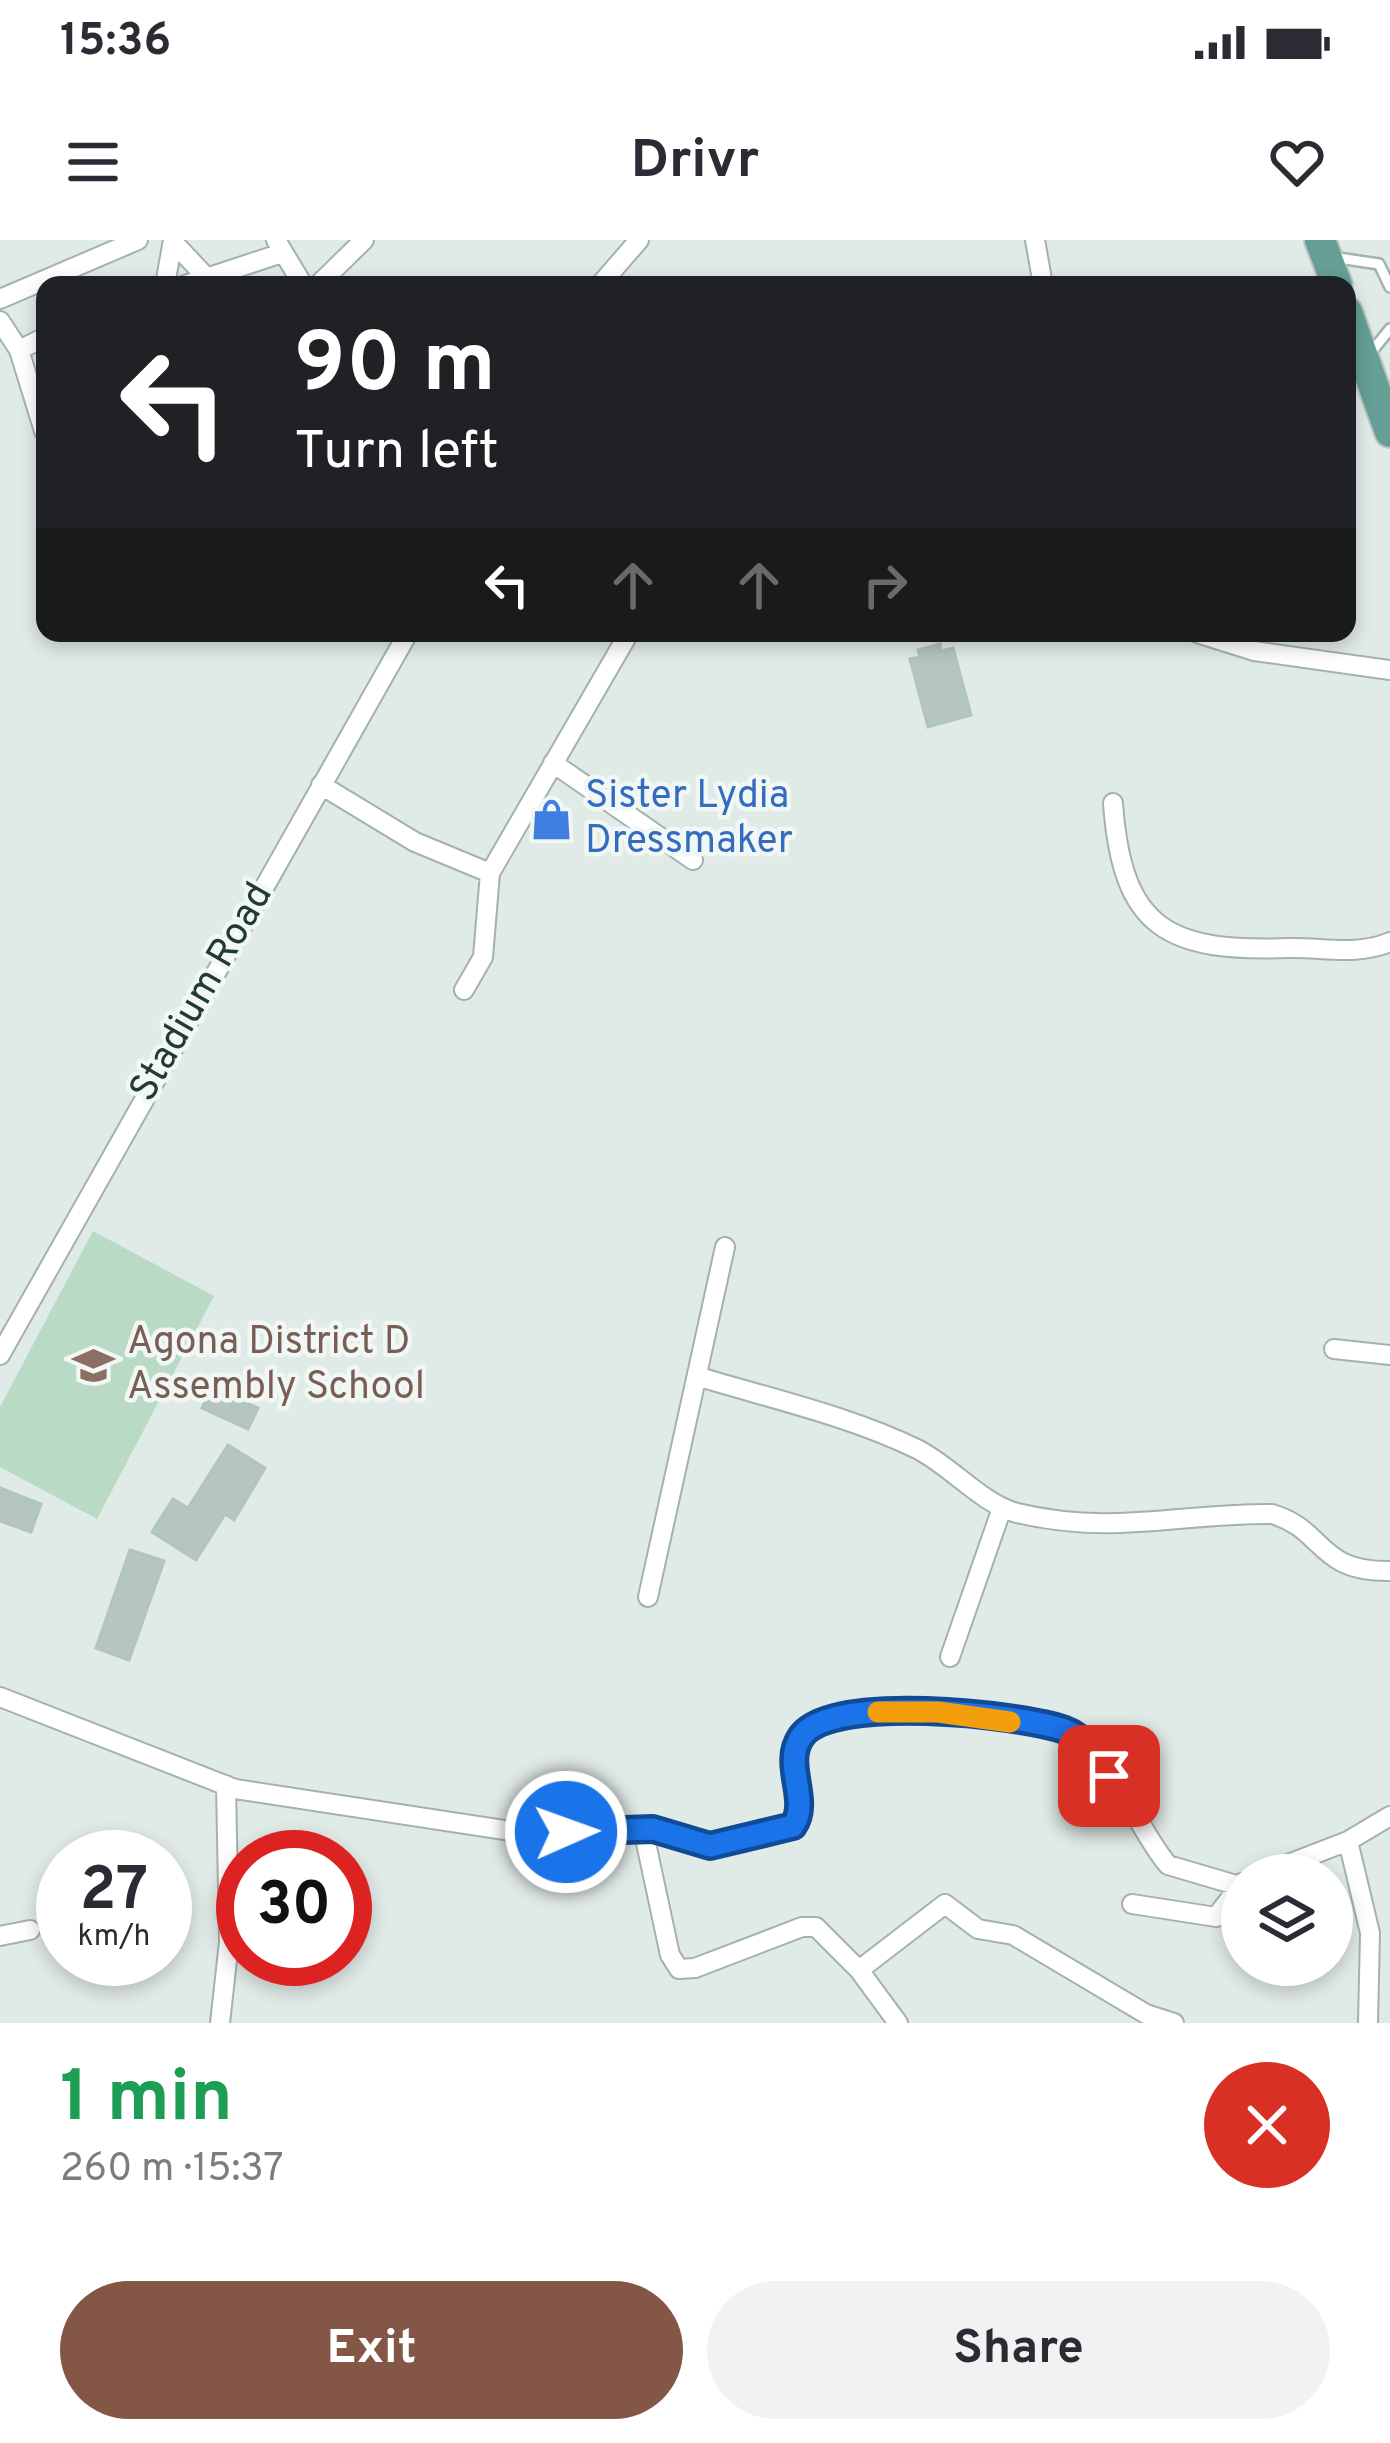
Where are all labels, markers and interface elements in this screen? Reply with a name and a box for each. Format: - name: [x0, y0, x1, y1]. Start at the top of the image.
- text: 15:36: [60, 14, 171, 71]
- text: Drivr: [631, 128, 759, 197]
- icon: menu: [60, 129, 126, 195]
- icon: heart: [1264, 129, 1330, 195]
- text: 90 m: [294, 315, 496, 421]
- icon: left: [96, 324, 252, 480]
- text: Turn left: [294, 419, 499, 488]
- icon: left: [474, 552, 540, 618]
- icon: ahead: [600, 552, 666, 618]
- icon: ahead: [726, 552, 792, 618]
- icon: right: [852, 552, 918, 618]
- place label: Sister Lydia Dressmaker: [585, 773, 793, 867]
- shop icon: Sister Lydia Dressmaker: [528, 796, 574, 842]
- street label: Stadium Road: [121, 875, 285, 1111]
- place label: Agona District D Assembly School: [127, 1319, 425, 1413]
- school or university icon: Agona District D Assembly School: [70, 1342, 116, 1388]
- pin: [1058, 1725, 1160, 1827]
- icon: arrive: [1076, 1743, 1142, 1809]
- position arrow: [503, 1769, 629, 1895]
- speed limit sign: 30: [216, 1830, 372, 1986]
- map controls: [1221, 1854, 1353, 1986]
- button: layers: [1221, 1854, 1353, 1986]
- text: 27: [80, 1855, 148, 1931]
- text: km/h: [78, 1919, 150, 1956]
- text: 1 min: [60, 2055, 233, 2147]
- button: close: [1204, 2062, 1330, 2188]
- text: 260 m · 15:37: [60, 2146, 284, 2195]
- button: Exit: [60, 2281, 683, 2419]
- button: Share: [707, 2281, 1330, 2419]

